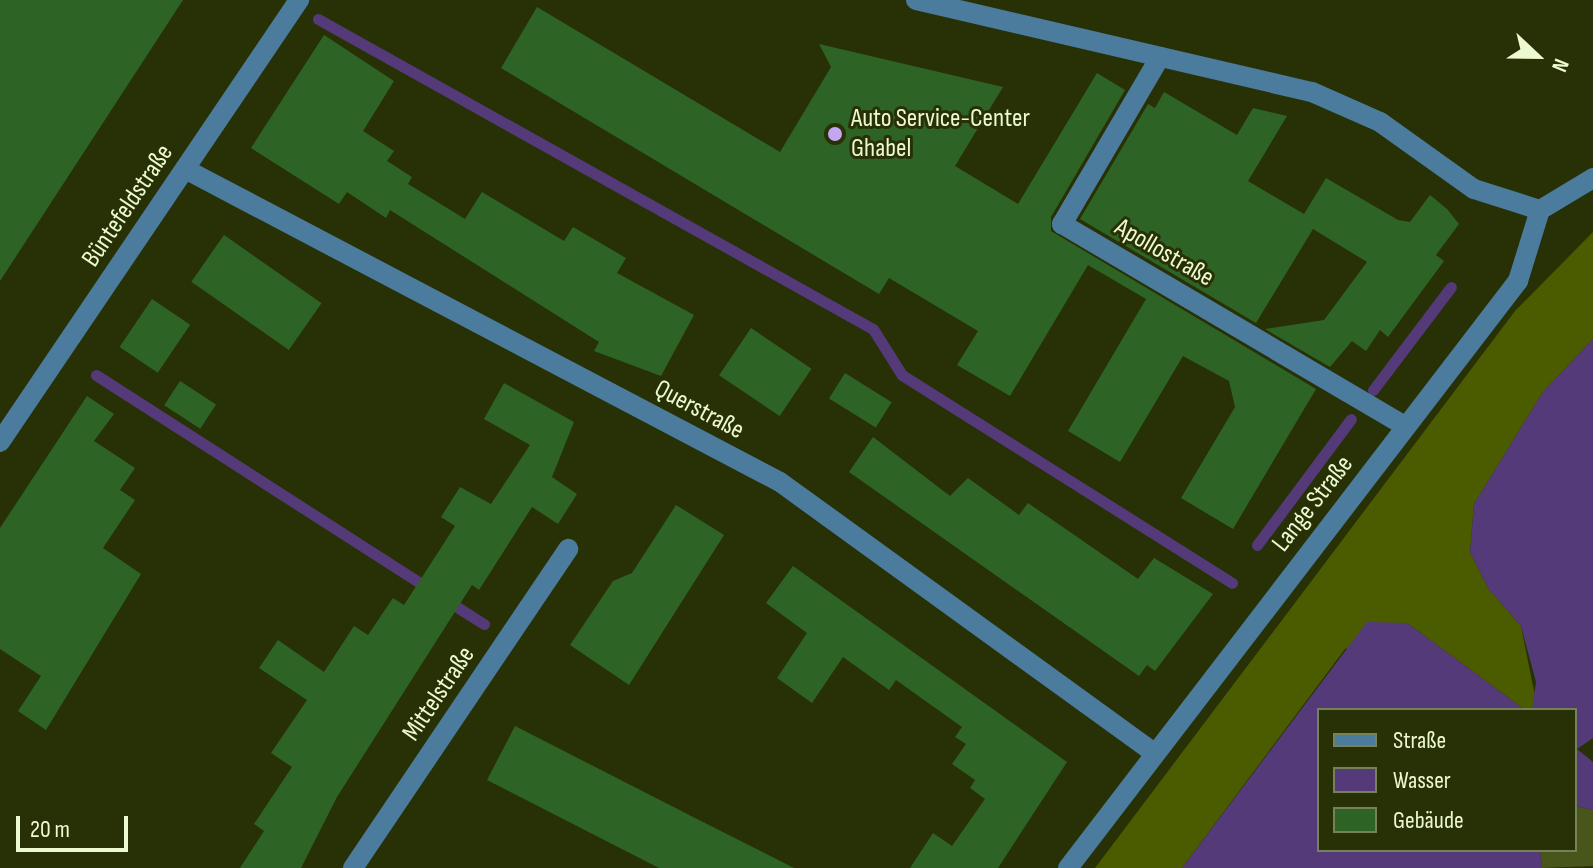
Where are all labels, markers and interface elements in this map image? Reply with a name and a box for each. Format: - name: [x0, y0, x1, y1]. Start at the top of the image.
- north arrow: [1497, 16, 1577, 96]
- text: N: [1545, 55, 1574, 76]
- place label: Auto Service-Center Ghabel: [851, 103, 1030, 164]
- marker: Auto Service-Center Ghabel: [826, 125, 844, 143]
- street label: Büntefeldstraße: [76, 139, 180, 273]
- street label: Apollostraße: [1109, 212, 1219, 294]
- street label: Querstraße: [649, 373, 749, 447]
- street label: Lange Straße: [1266, 450, 1360, 558]
- street label: Mittelstraße: [396, 641, 482, 747]
- legend: [1317, 708, 1577, 852]
- text: Straße: [1393, 726, 1446, 755]
- text: Wasser: [1393, 766, 1451, 795]
- scale bar: [20, 800, 132, 850]
- text: Gebäude: [1393, 806, 1464, 835]
- text: 20 m: [30, 815, 70, 844]

